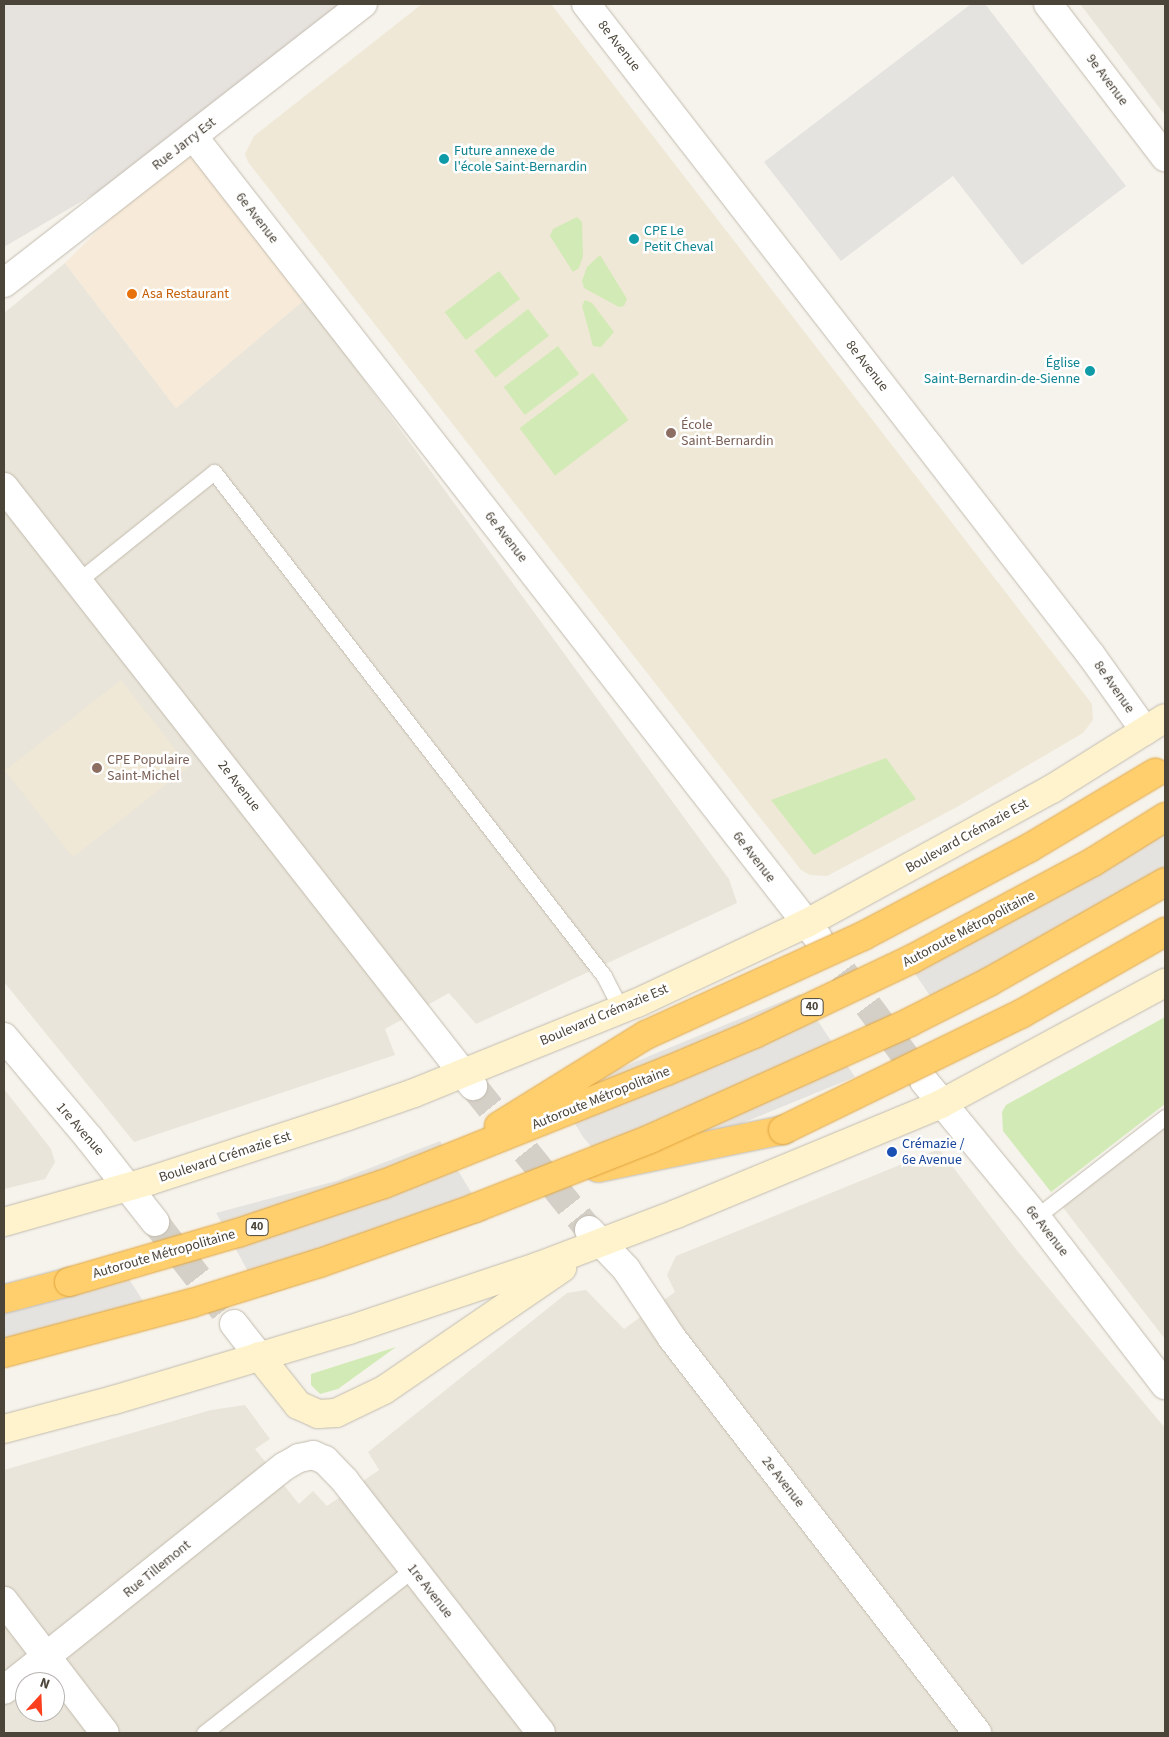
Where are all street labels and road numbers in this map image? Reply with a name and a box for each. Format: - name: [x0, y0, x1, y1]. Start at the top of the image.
- street label: 8e Avenue: [594, 17, 644, 75]
- street label: 9e Avenue: [1082, 51, 1132, 109]
- street label: Rue Jarry Est: [149, 114, 219, 174]
- street label: 6e Avenue: [232, 189, 282, 247]
- street label: 8e Avenue: [842, 337, 892, 395]
- street label: 6e Avenue: [481, 508, 531, 566]
- street label: 8e Avenue: [1090, 658, 1138, 716]
- street label: 2e Avenue: [214, 757, 264, 815]
- street label: Boulevard Crémazie Est: [903, 795, 1031, 877]
- street label: 6e Avenue: [729, 828, 779, 886]
- street label: Autoroute Métropolitaine: [900, 887, 1038, 971]
- street label: Boulevard Crémazie Est: [537, 980, 671, 1050]
- road number: 40: [800, 998, 824, 1016]
- street label: Autoroute Métropolitaine: [530, 1063, 672, 1133]
- street label: 1re Avenue: [52, 1099, 108, 1159]
- street label: Boulevard Crémazie Est: [157, 1128, 293, 1186]
- street label: 6e Avenue: [1022, 1202, 1072, 1260]
- road number: 40: [244, 1218, 270, 1236]
- street label: Autoroute Métropolitaine: [91, 1226, 237, 1282]
- street label: 2e Avenue: [758, 1453, 808, 1511]
- street label: Rue Tillemont: [120, 1537, 194, 1601]
- street label: 1re Avenue: [404, 1560, 456, 1622]

